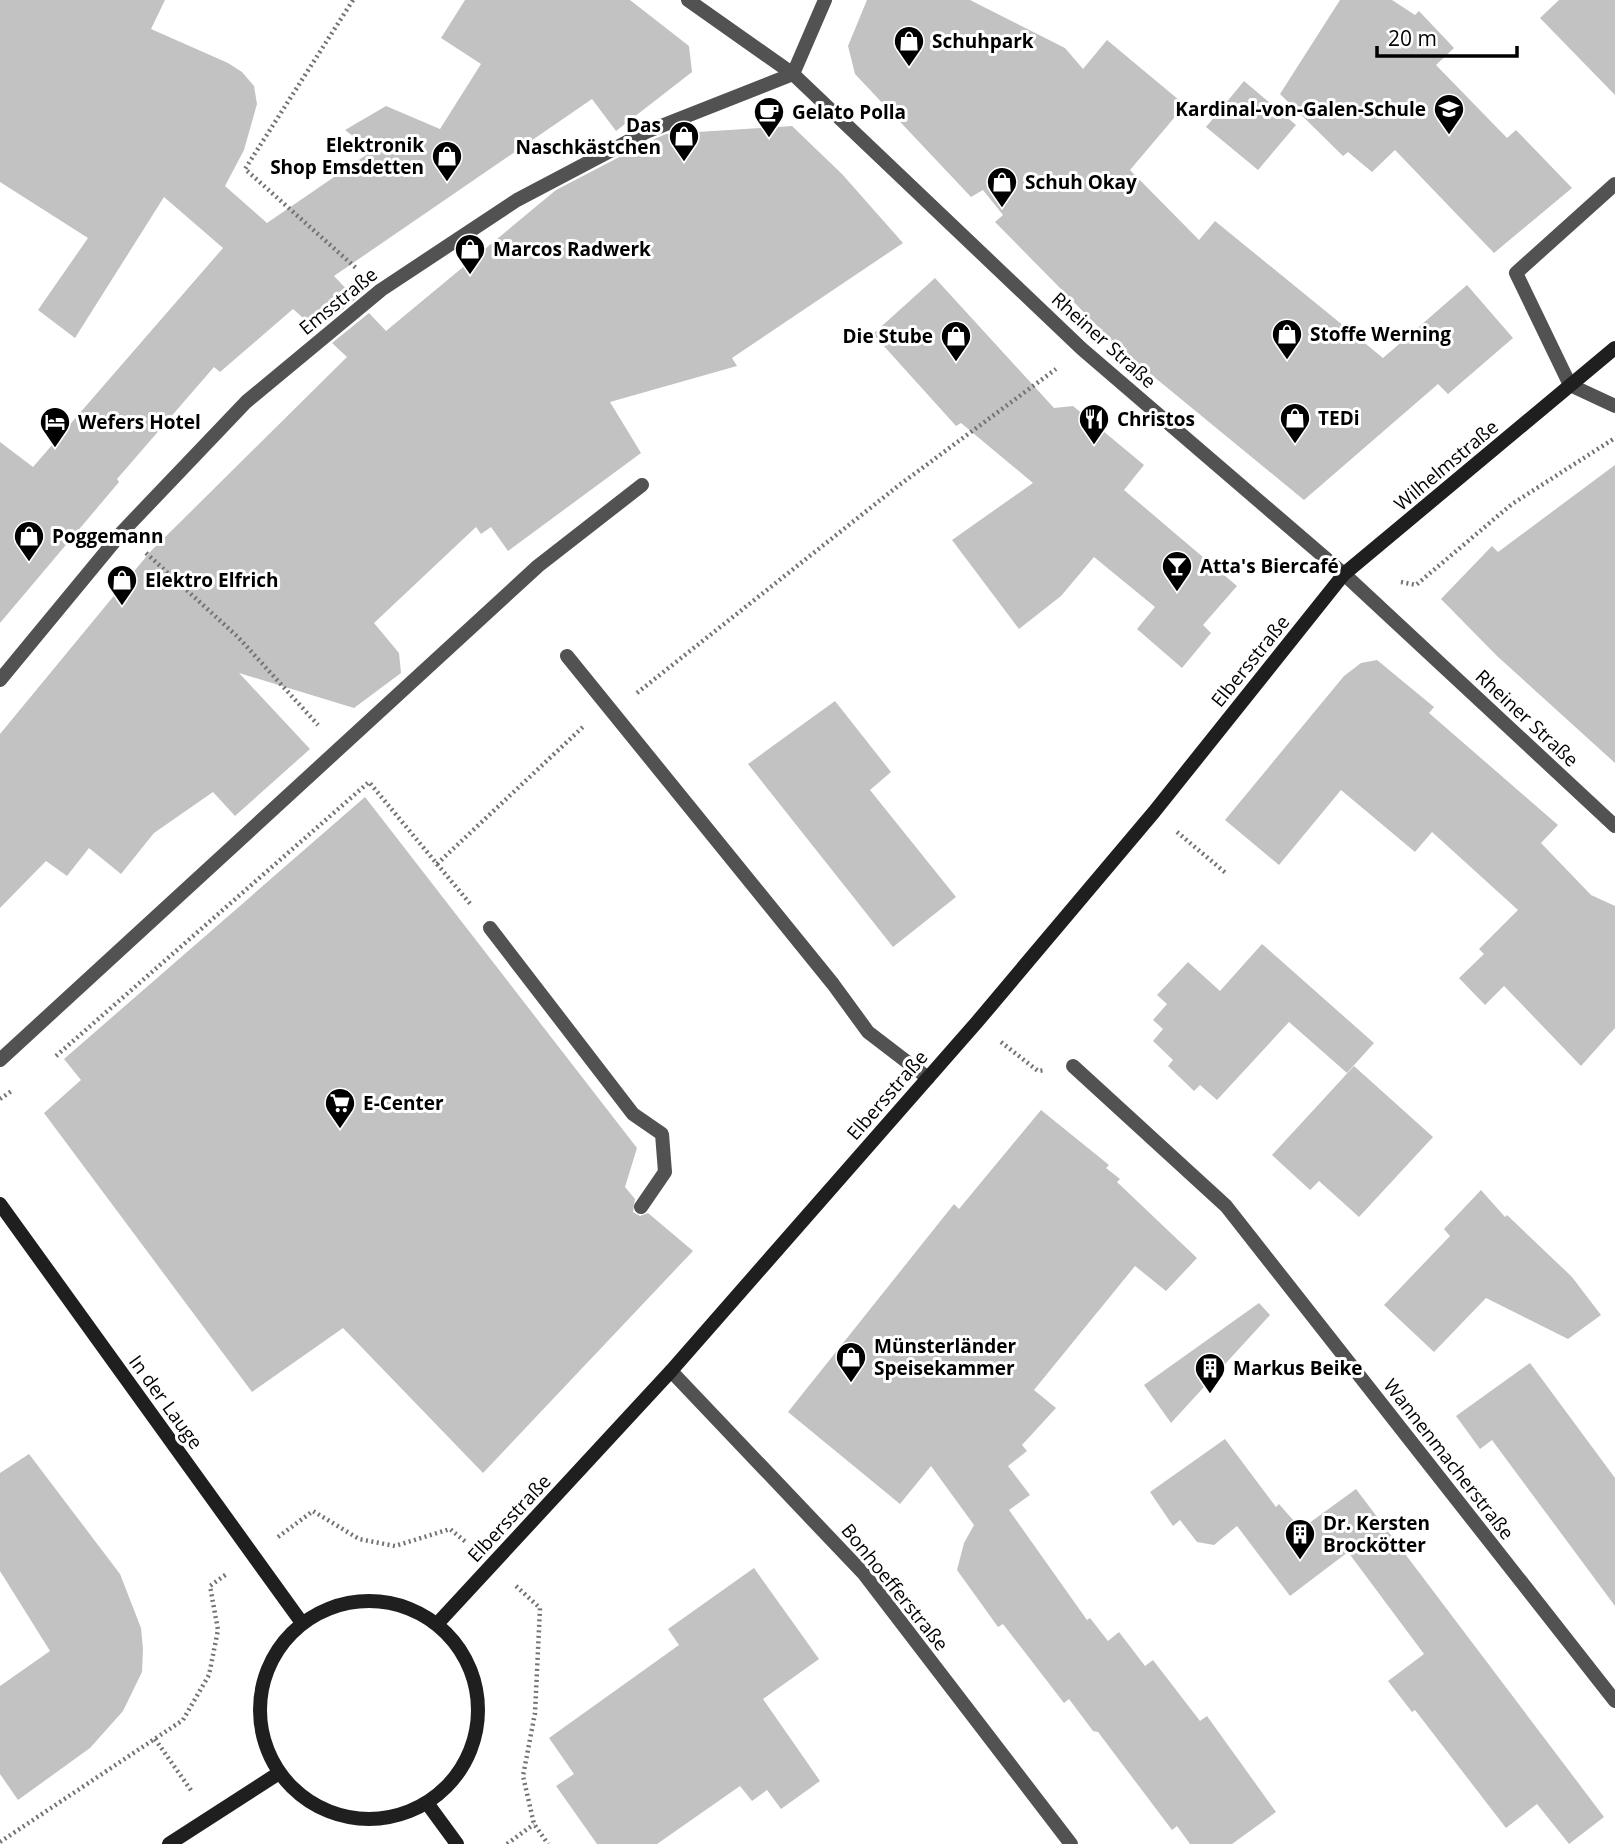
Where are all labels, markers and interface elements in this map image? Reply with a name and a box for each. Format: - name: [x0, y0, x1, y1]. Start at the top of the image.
- scale bar: [1377, 14, 1517, 58]
- shop icon: Schuhpark: [892, 24, 926, 68]
- text: 20 m: [1388, 24, 1437, 52]
- place label: Schuhpark: [932, 28, 1034, 54]
- school or university icon: Kardinal-von-Galen-Schule: [1432, 92, 1466, 136]
- cafe icon: Gelato Polla: [752, 95, 786, 139]
- place label: Kardinal-von-Galen-Schule: [1175, 96, 1426, 122]
- place label: Gelato Polla: [792, 99, 906, 125]
- place label: Das Naschkästchen: [515, 112, 661, 160]
- shop icon: Das Naschkästchen: [667, 119, 701, 163]
- place label: Elektronik Shop Emsdetten: [270, 132, 424, 180]
- shop icon: Elektronik Shop Emsdetten: [430, 139, 464, 183]
- shop icon: Schuh Okay: [985, 165, 1019, 209]
- place label: Schuh Okay: [1025, 169, 1137, 195]
- shop icon: Marcos Radwerk: [453, 232, 487, 276]
- place label: Marcos Radwerk: [493, 236, 651, 262]
- street label: Emsstraße: [293, 261, 383, 341]
- street label: Rheiner Straße: [1046, 286, 1162, 394]
- shop icon: Stoffe Werning: [1270, 317, 1304, 361]
- shop icon: Die Stube: [939, 319, 973, 363]
- place label: Stoffe Werning: [1310, 321, 1451, 347]
- place label: Die Stube: [843, 323, 933, 349]
- shop icon: TEDi: [1278, 401, 1312, 445]
- restaurant icon: Christos: [1077, 402, 1111, 446]
- hotel icon: Wefers Hotel: [38, 405, 72, 449]
- place label: TEDi: [1318, 405, 1360, 431]
- place label: Christos: [1117, 406, 1195, 432]
- place label: Wefers Hotel: [78, 409, 201, 435]
- street label: Wilhelmstraße: [1388, 414, 1504, 516]
- shop icon: Poggemann: [12, 519, 46, 563]
- place label: Poggemann: [52, 523, 164, 549]
- bar icon: Atta's Biercafé: [1160, 549, 1194, 593]
- place label: Atta's Biercafé: [1200, 553, 1339, 579]
- shop icon: Elektro Elfrich: [105, 563, 139, 607]
- place label: Elektro Elfrich: [145, 567, 279, 593]
- street label: Elbersstraße: [1205, 610, 1295, 712]
- street label: Rheiner Straße: [1470, 664, 1584, 772]
- street label: Elbersstraße: [841, 1045, 933, 1145]
- supermarket icon: E-Center: [323, 1086, 357, 1130]
- place label: E-Center: [363, 1090, 444, 1116]
- place label: Münsterländer Speisekammer: [874, 1333, 1016, 1381]
- shop icon: Münsterländer Speisekammer: [834, 1340, 868, 1384]
- street label: In der Lauge: [123, 1350, 209, 1454]
- building icon: Markus Beike: [1193, 1351, 1227, 1395]
- place label: Markus Beike: [1233, 1355, 1362, 1381]
- street label: Wannenmacherstraße: [1378, 1373, 1520, 1545]
- street label: Elbersstraße: [462, 1468, 556, 1568]
- place label: Dr. Kersten Brockötter: [1323, 1510, 1430, 1558]
- building icon: Dr. Kersten Brockötter: [1283, 1517, 1317, 1561]
- street label: Bonhoefferstraße: [836, 1518, 954, 1656]

